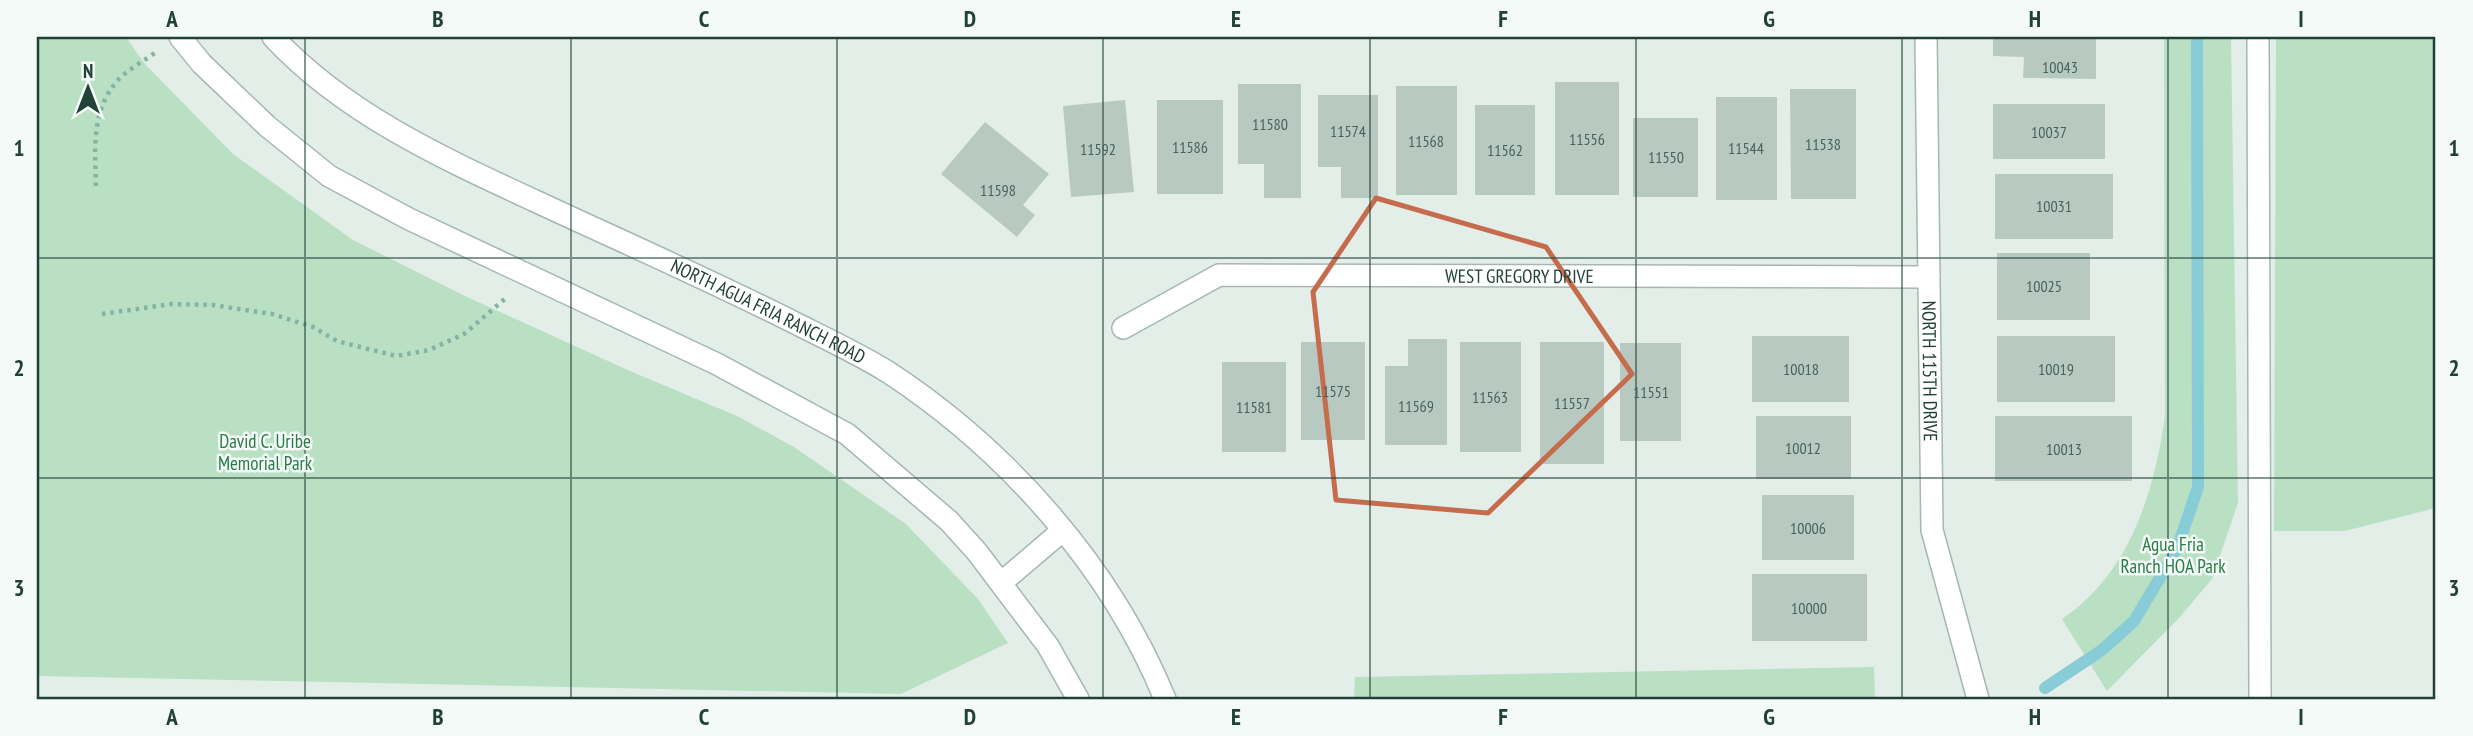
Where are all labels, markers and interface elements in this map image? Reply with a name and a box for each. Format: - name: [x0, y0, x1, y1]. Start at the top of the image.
- text: A: [165, 4, 178, 33]
- text: B: [432, 4, 444, 33]
- text: C: [699, 4, 710, 33]
- text: D: [964, 4, 976, 33]
- text: E: [1231, 4, 1241, 33]
- text: F: [1498, 4, 1508, 33]
- text: G: [1763, 4, 1775, 33]
- text: H: [2029, 4, 2041, 33]
- text: I: [2298, 4, 2304, 33]
- north arrow: [52, 52, 122, 122]
- house number: 10043: [2042, 57, 2078, 77]
- text: N: [83, 59, 93, 83]
- house number: 11580: [1252, 114, 1288, 134]
- house number: 11574: [1330, 121, 1366, 141]
- house number: 10037: [2031, 122, 2067, 142]
- house number: 11556: [1569, 129, 1605, 149]
- house number: 11568: [1408, 131, 1444, 151]
- text: 1: [14, 133, 25, 162]
- text: 1: [2449, 133, 2460, 162]
- house number: 11538: [1805, 134, 1841, 154]
- house number: 11586: [1172, 137, 1208, 157]
- house number: 11544: [1728, 138, 1764, 158]
- house number: 11592: [1080, 139, 1116, 159]
- house number: 11562: [1487, 140, 1523, 160]
- house number: 11550: [1648, 147, 1684, 167]
- house number: 11598: [980, 180, 1016, 200]
- house number: 10031: [2036, 196, 2072, 216]
- street label: NORTH AGUA FRIA RANCH ROAD: [667, 253, 870, 369]
- street label: WEST GREGORY DRIVE: [1445, 264, 1594, 288]
- house number: 10025: [2026, 276, 2062, 296]
- street label: NORTH 115TH DRIVE: [1917, 301, 1943, 441]
- text: 2: [14, 353, 25, 382]
- text: 2: [2449, 353, 2460, 382]
- house number: 10018: [1783, 359, 1819, 379]
- house number: 10019: [2038, 359, 2074, 379]
- house number: 11575: [1315, 381, 1351, 401]
- house number: 11551: [1633, 382, 1669, 402]
- house number: 11563: [1472, 387, 1508, 407]
- house number: 11557: [1554, 393, 1590, 413]
- house number: 11569: [1398, 396, 1434, 416]
- house number: 11581: [1236, 397, 1272, 417]
- park label: David C. Uribe Memorial Park: [218, 429, 313, 475]
- house number: 10012: [1785, 438, 1821, 458]
- house number: 10013: [2046, 439, 2082, 459]
- house number: 10006: [1790, 518, 1826, 538]
- park label: Agua Fria Ranch HOA Park: [2120, 532, 2226, 578]
- text: 3: [14, 573, 25, 602]
- text: 3: [2449, 573, 2460, 602]
- house number: 10000: [1791, 598, 1827, 618]
- text: A: [165, 702, 178, 731]
- text: B: [432, 702, 444, 731]
- text: C: [699, 702, 710, 731]
- text: D: [964, 702, 976, 731]
- text: E: [1231, 702, 1241, 731]
- text: F: [1498, 702, 1508, 731]
- text: G: [1763, 702, 1775, 731]
- text: H: [2029, 702, 2041, 731]
- text: I: [2298, 702, 2304, 731]

